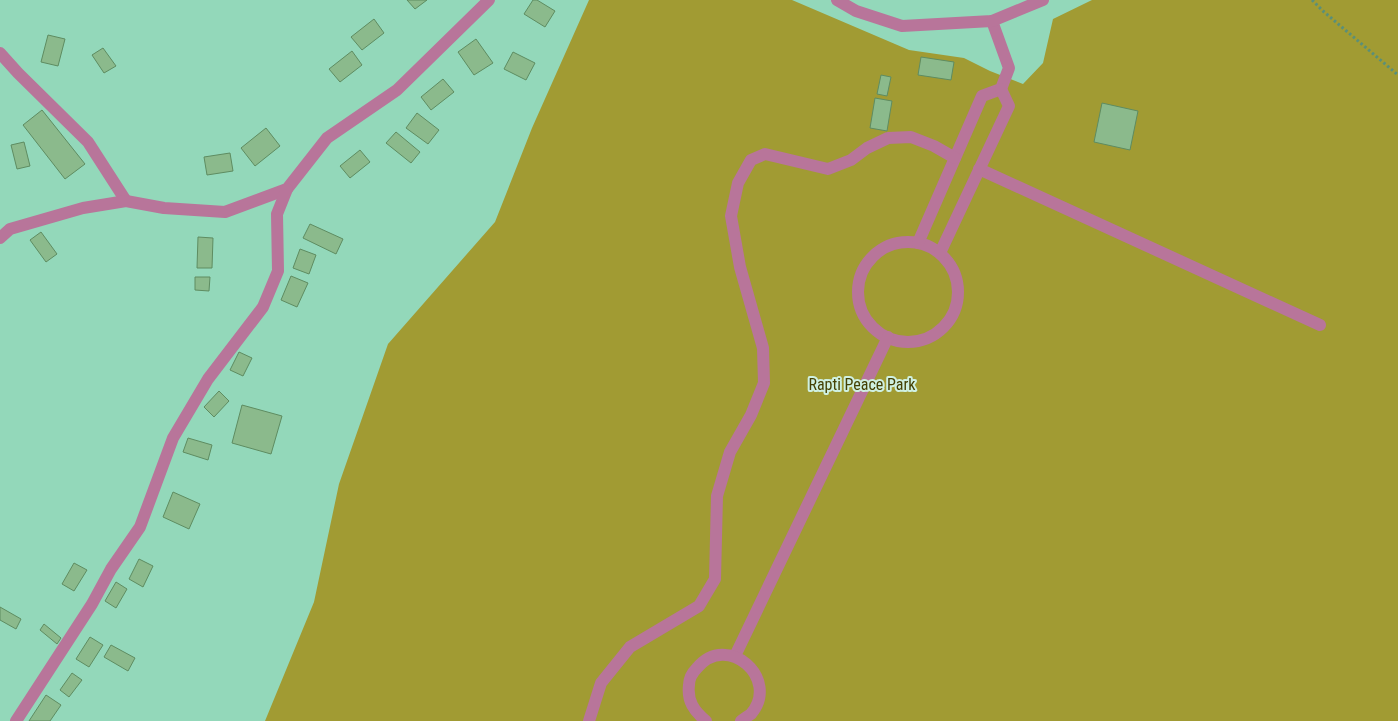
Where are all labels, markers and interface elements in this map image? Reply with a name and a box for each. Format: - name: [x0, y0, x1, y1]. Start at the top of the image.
- park label: Rapti Peace Park: [808, 375, 916, 394]

